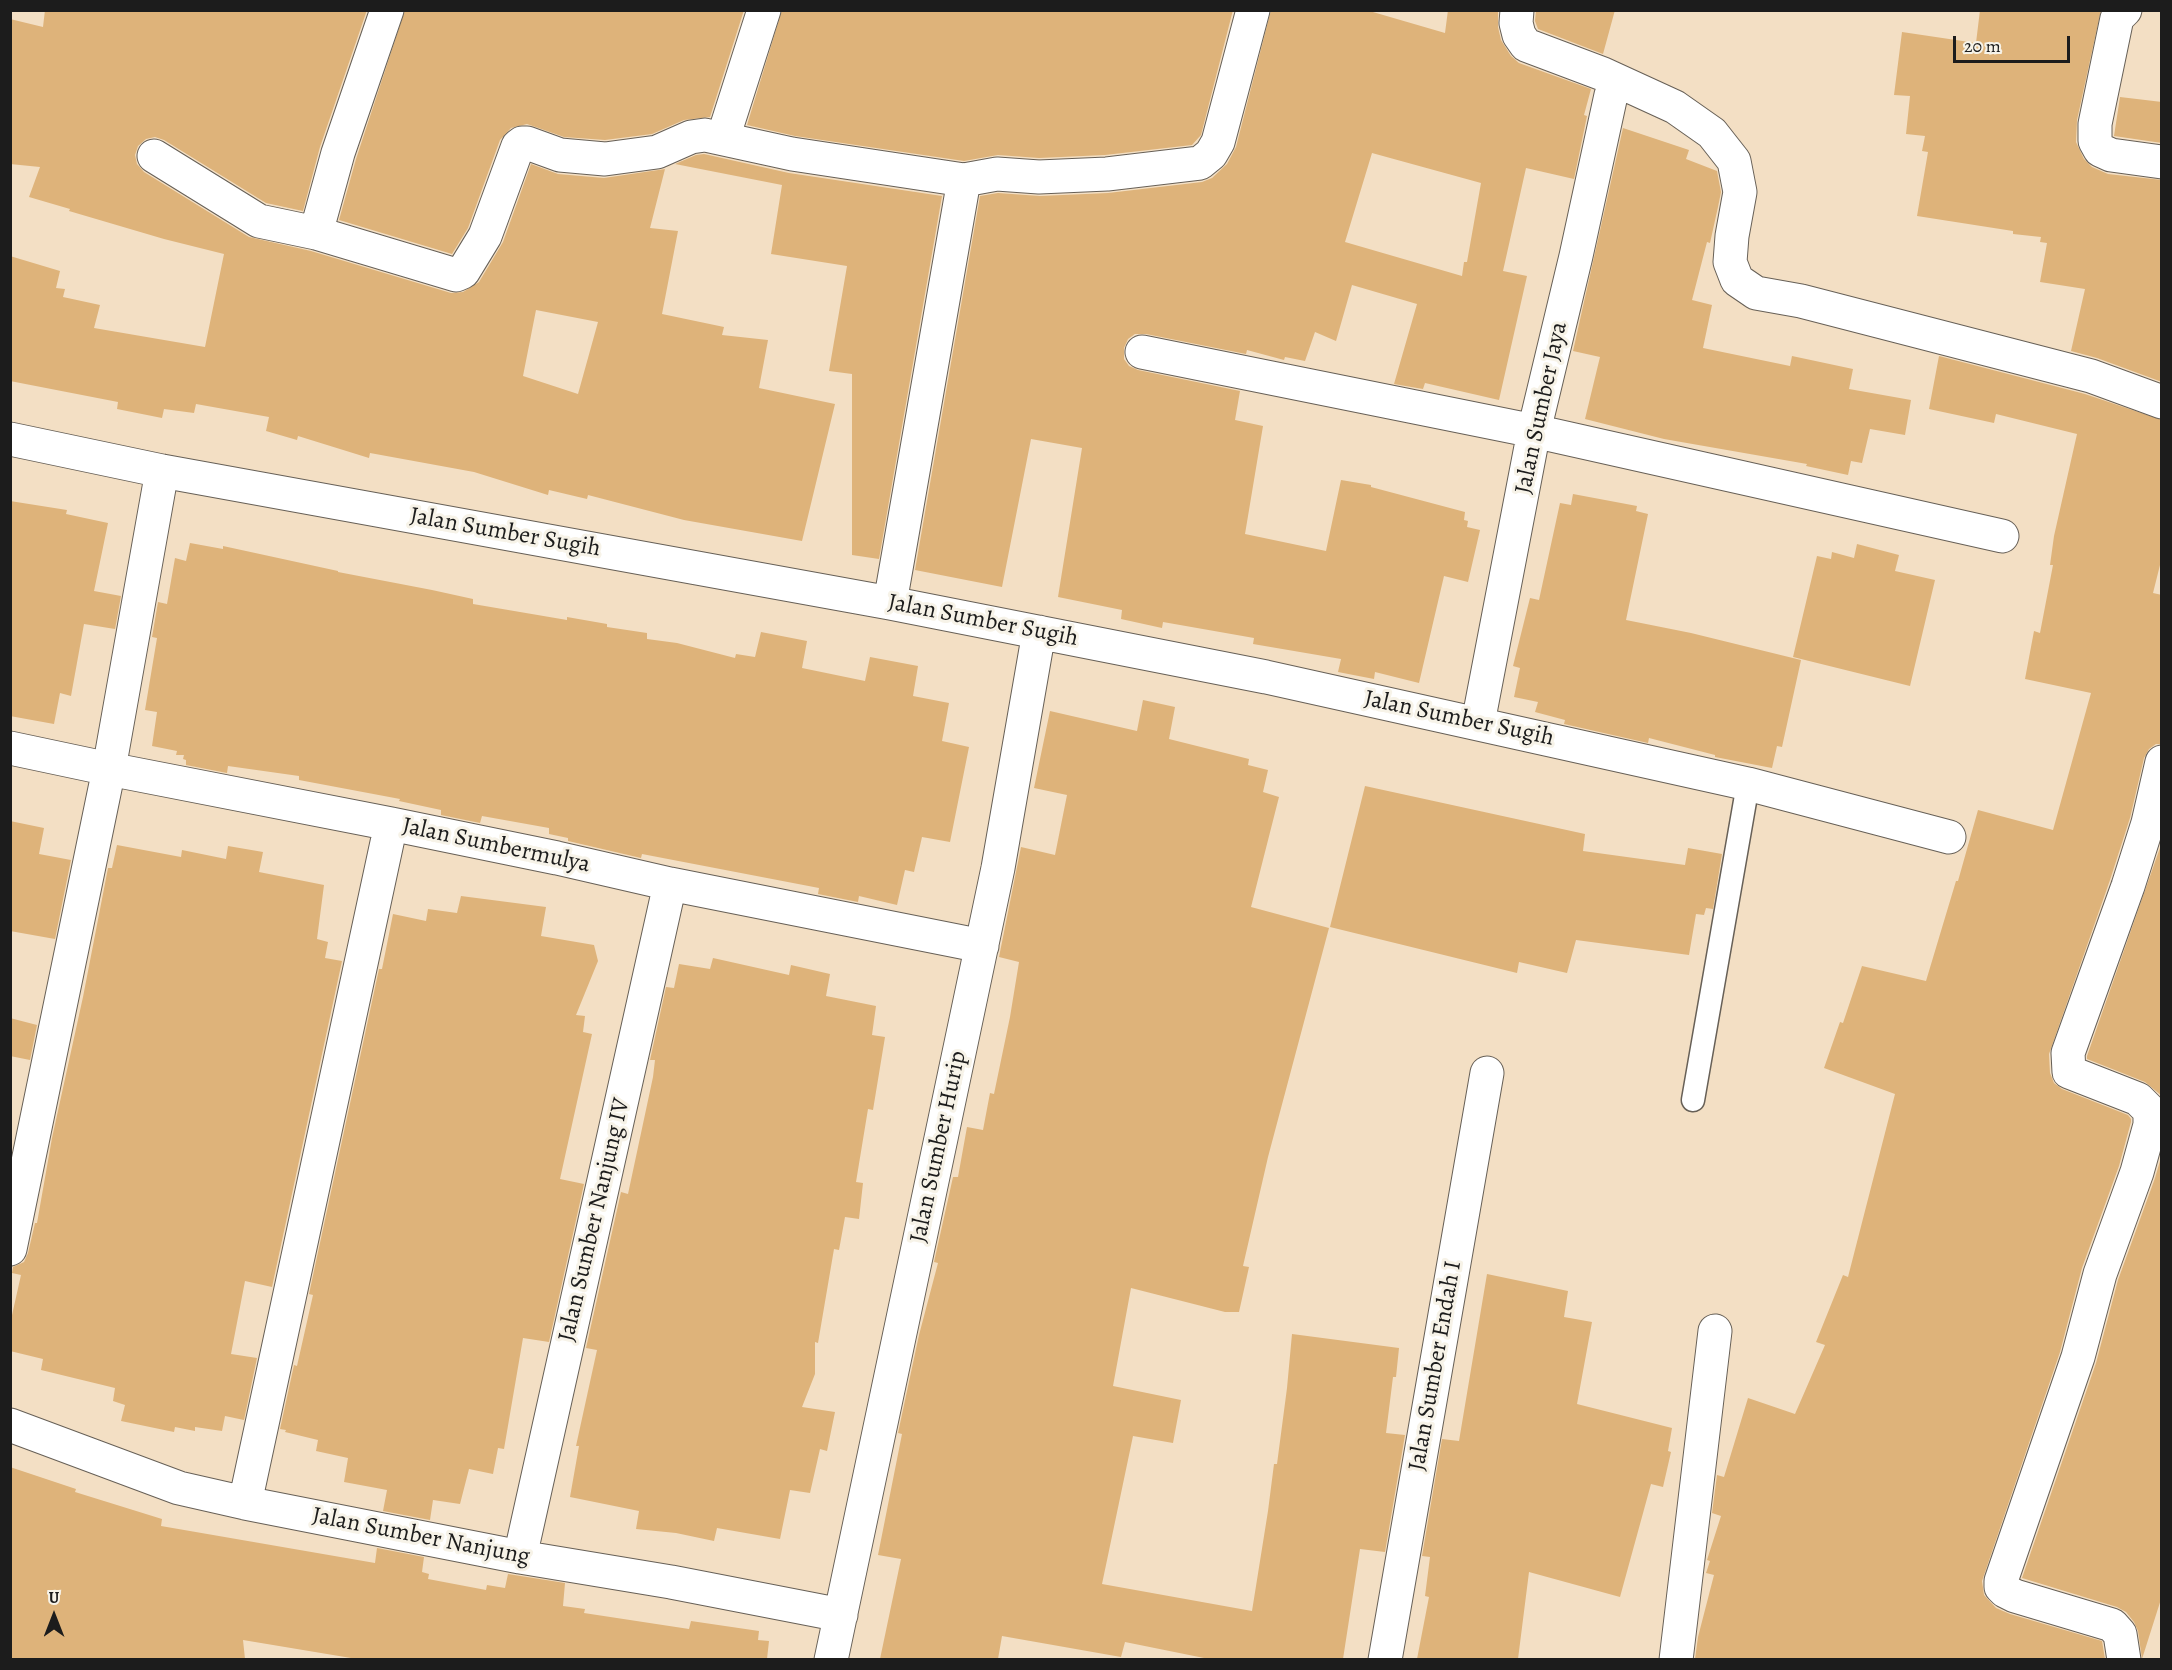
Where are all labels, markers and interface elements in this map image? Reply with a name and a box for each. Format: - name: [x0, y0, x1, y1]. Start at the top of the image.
- scale bar: [1956, 24, 2073, 62]
- text: 20 m: [1964, 34, 2001, 58]
- street label: Jalan Sumber Jaya: [1510, 319, 1574, 497]
- street label: Jalan Sumber Sugih: [407, 502, 603, 564]
- street label: Jalan Sumber Sugih: [885, 588, 1081, 654]
- street label: Jalan Sumber Sugih: [1362, 685, 1556, 753]
- street label: Jalan Sumbermulya: [399, 812, 593, 880]
- street label: Jalan Sumber Hurip: [905, 1048, 973, 1246]
- street label: Jalan Sumber Nanjung IV: [553, 1095, 637, 1345]
- street label: Jalan Sumber Endah I: [1403, 1259, 1469, 1473]
- street label: Jalan Sumber Nanjung: [310, 1502, 532, 1572]
- north arrow: [24, 1586, 84, 1646]
- text: U: [49, 1587, 59, 1609]

